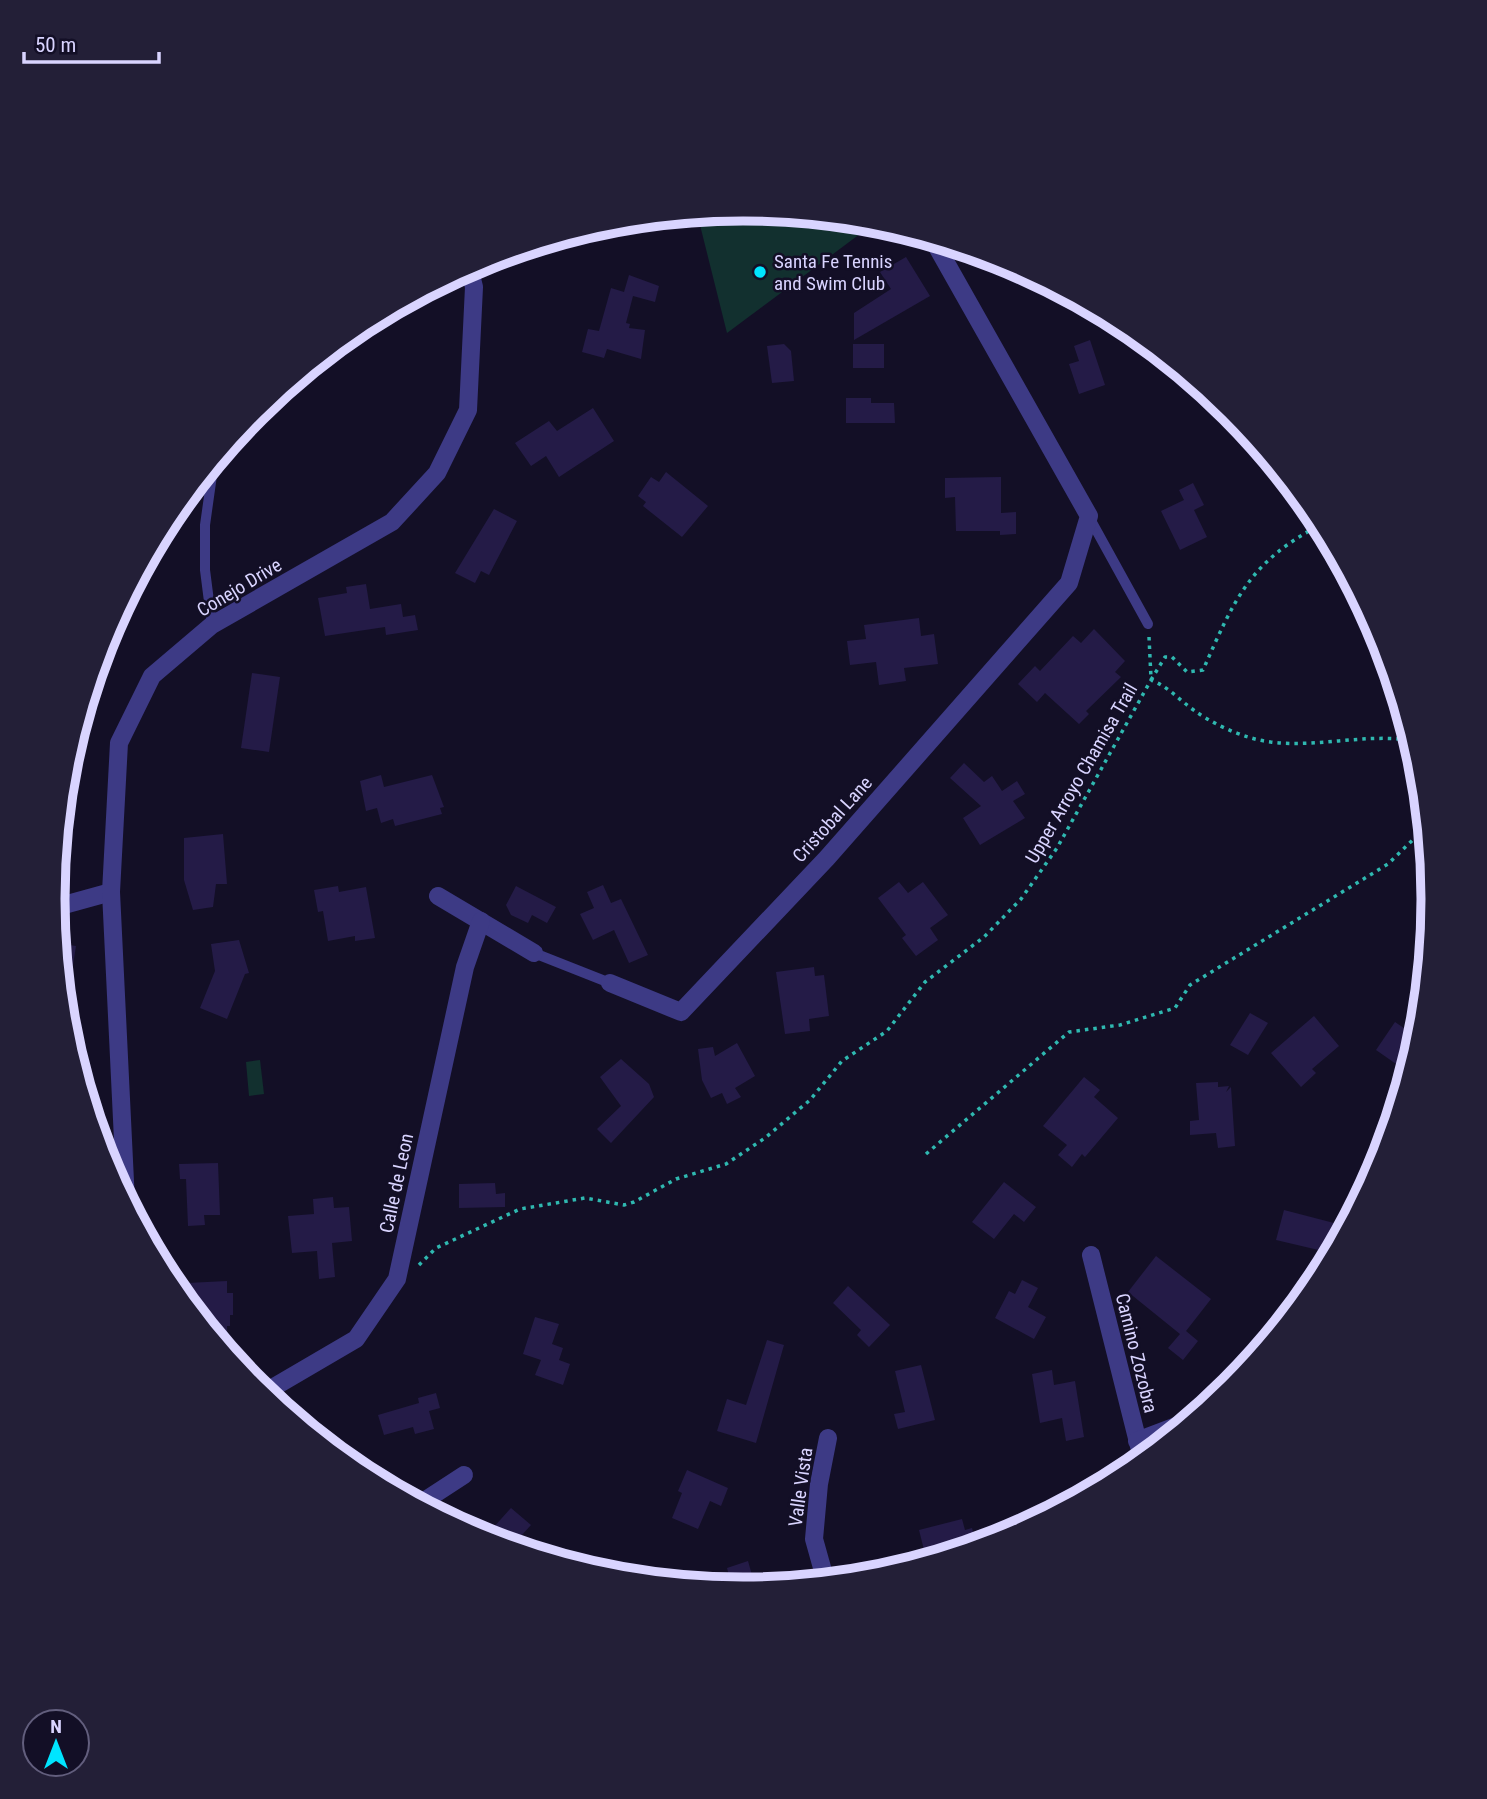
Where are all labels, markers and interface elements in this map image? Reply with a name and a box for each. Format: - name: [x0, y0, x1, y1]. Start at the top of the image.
- scale bar: [24, 21, 159, 65]
- text: 50 m: [35, 33, 76, 57]
- place label: Santa Fe Tennis and Swim Club: [774, 250, 892, 295]
- marker: Santa Fe Tennis and Swim Club: [752, 264, 768, 280]
- street label: Conejo Drive: [193, 553, 286, 622]
- street label: Upper Arroyo Chamisa Trail: [1021, 679, 1142, 867]
- street label: Cristobal Lane: [788, 771, 877, 867]
- street label: Calle de Leon: [375, 1131, 418, 1235]
- street label: Camino Zozobra: [1111, 1291, 1162, 1415]
- street label: Valle Vista: [784, 1446, 817, 1528]
- north arrow: [21, 1708, 91, 1778]
- text: N: [50, 1715, 62, 1738]

